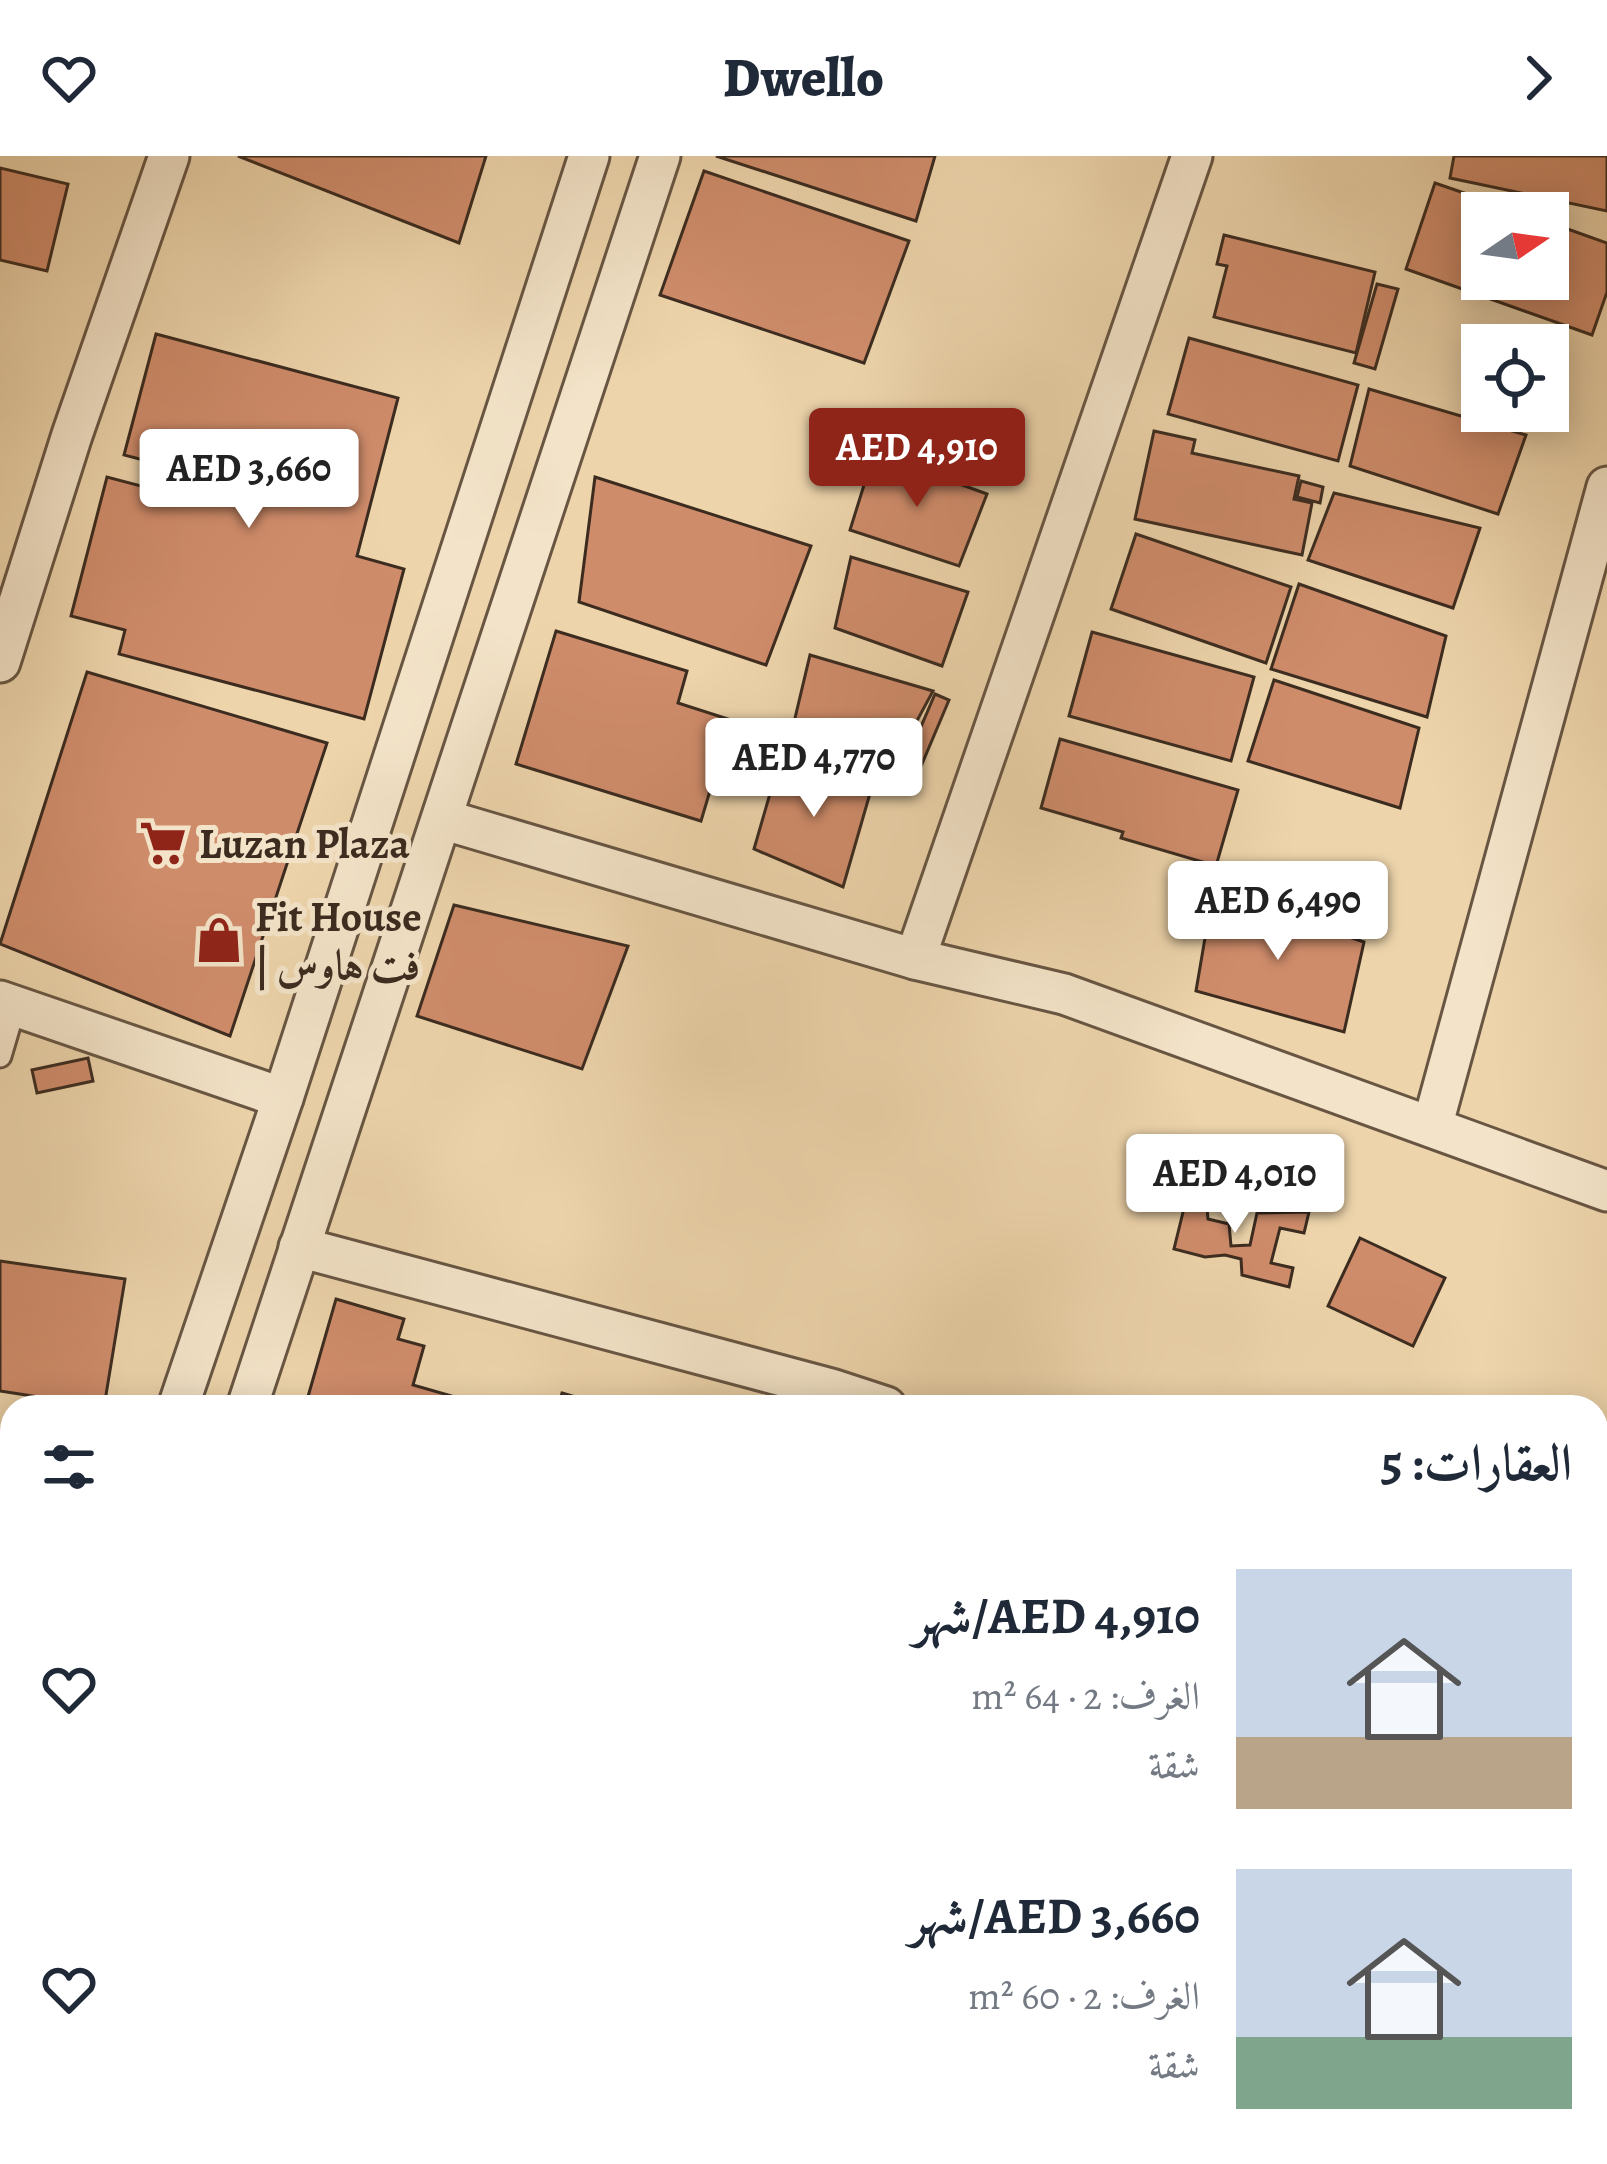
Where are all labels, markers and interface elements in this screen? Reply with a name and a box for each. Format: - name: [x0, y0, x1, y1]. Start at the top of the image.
- text: Dwello: [723, 41, 884, 115]
- icon: heart: [36, 45, 102, 111]
- icon: forward: [1505, 45, 1571, 111]
- north arrow: [1461, 192, 1569, 300]
- map controls: [1461, 192, 1569, 432]
- button: locate: [1461, 324, 1569, 432]
- pin: AED 4,910: [780, 408, 1054, 510]
- text: AED 4,910: [836, 420, 998, 473]
- pin: AED 3,660: [112, 429, 386, 531]
- text: AED 3,660: [167, 441, 331, 494]
- pin: AED 4,770: [677, 718, 951, 820]
- text: AED 4,770: [732, 730, 896, 783]
- place label: Luzan Plaza: [199, 815, 410, 872]
- supermarket icon: Luzan Plaza: [138, 818, 188, 868]
- pin: AED 6,490: [1141, 861, 1415, 963]
- text: AED 6,490: [1195, 873, 1361, 926]
- place label: Fit House | فت هاوس: [255, 888, 422, 993]
- shop icon: Fit House | فت هاوس: [194, 915, 244, 965]
- pin: AED 4,010: [1098, 1134, 1372, 1236]
- text: AED 4,010: [1153, 1146, 1317, 1199]
- text: العقارات: 5: [1381, 1428, 1572, 1498]
- icon: filters: [36, 1434, 102, 1500]
- text: AED 4,910/شهر: [913, 1581, 1200, 1651]
- icon: home: [1332, 1617, 1476, 1761]
- icon: heart: [36, 1656, 102, 1722]
- text: الغرف: 2 · 64 m²: [971, 1669, 1200, 1722]
- text: شقة: [1148, 1738, 1200, 1791]
- text: AED 3,660/شهر: [909, 1881, 1200, 1951]
- icon: home: [1332, 1917, 1476, 2061]
- icon: heart: [36, 1956, 102, 2022]
- text: الغرف: 2 · 60 m²: [968, 1969, 1200, 2022]
- text: شقة: [1148, 2038, 1200, 2091]

